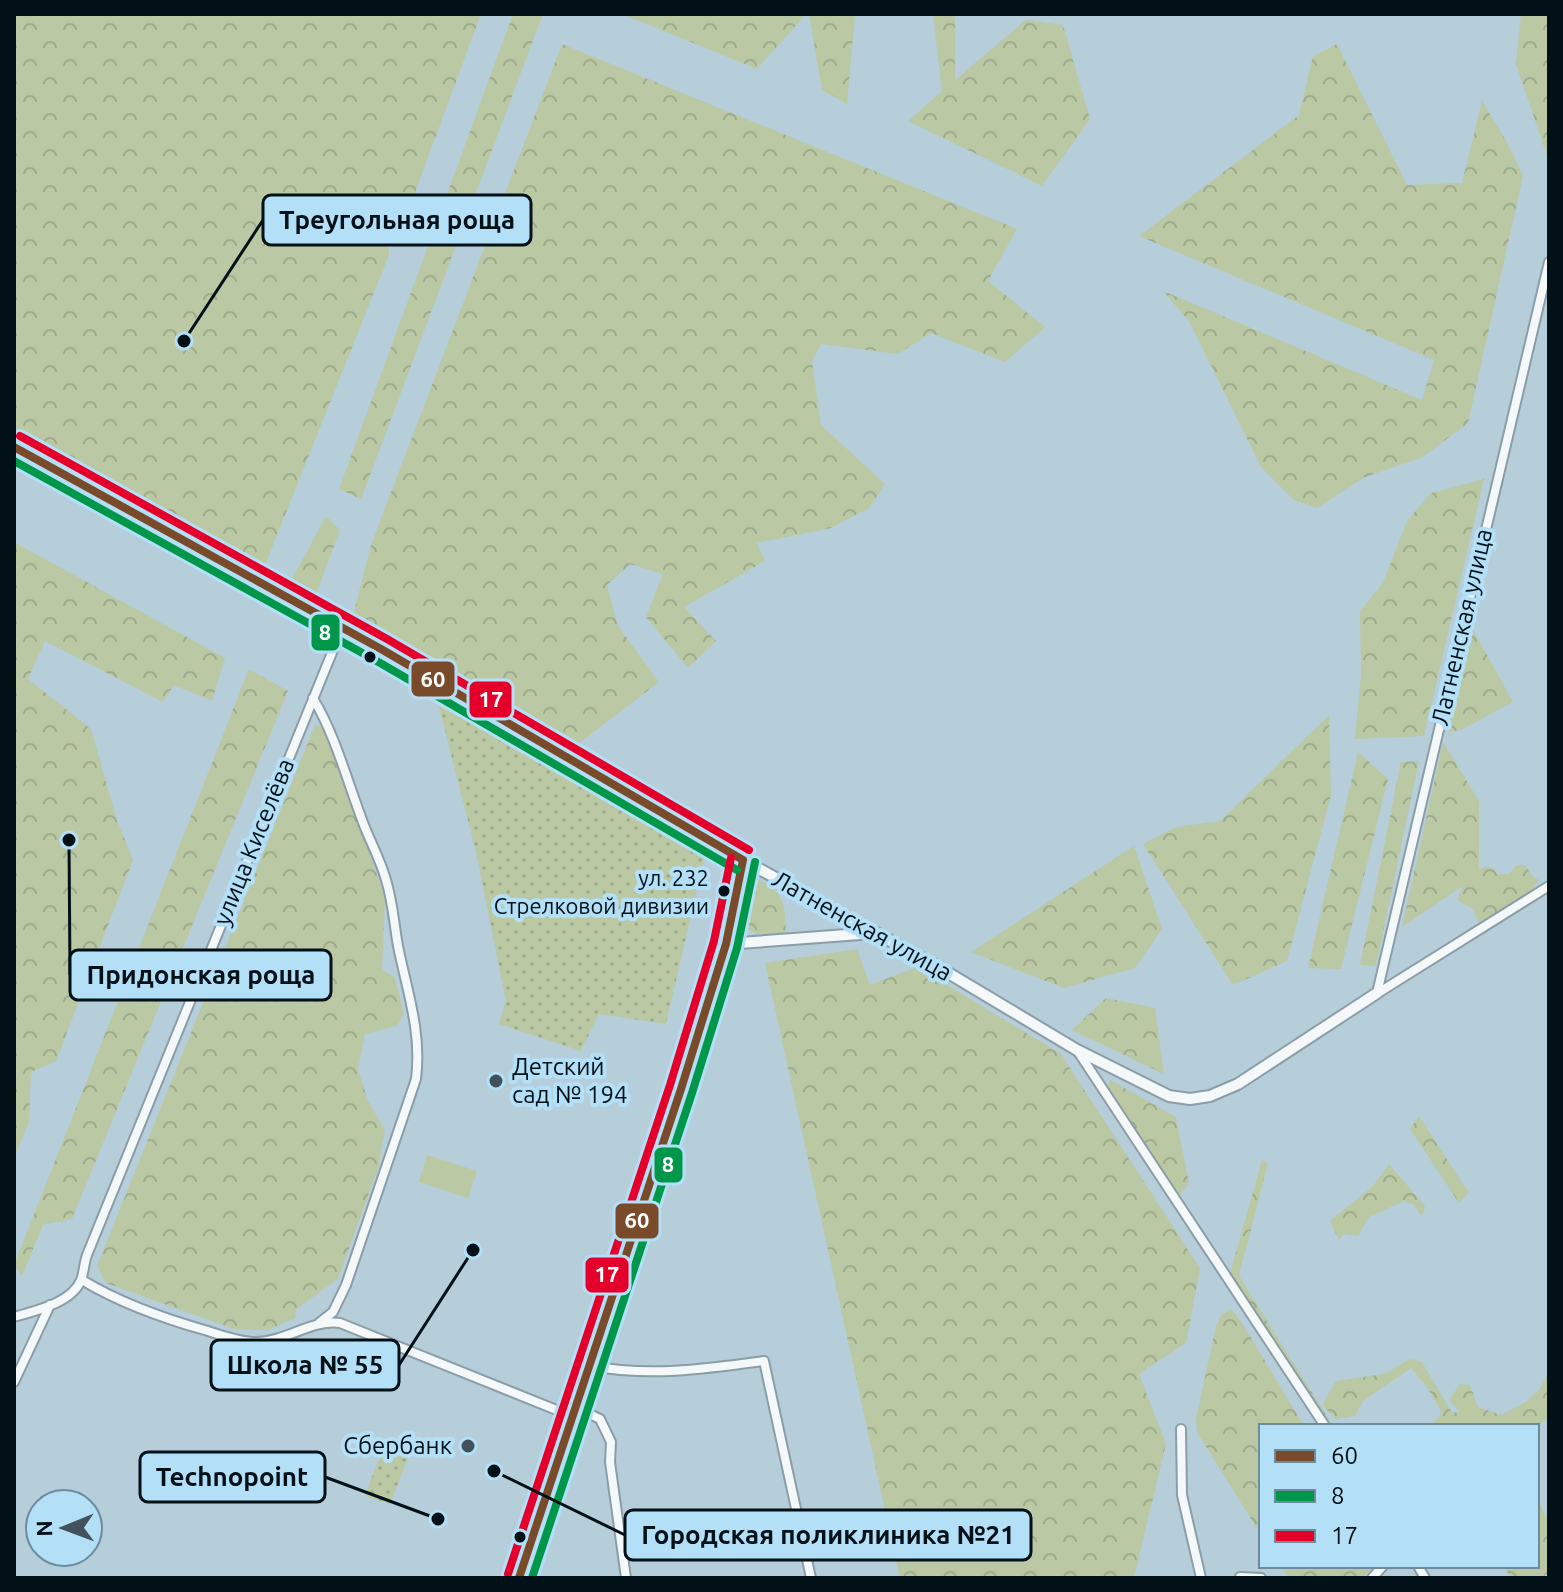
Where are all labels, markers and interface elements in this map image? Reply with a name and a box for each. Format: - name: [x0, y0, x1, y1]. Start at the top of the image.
- callout: Треугольная роща: [263, 195, 531, 245]
- text: Треугольная роща: [279, 205, 515, 234]
- street label: Латненская улица: [1426, 526, 1497, 728]
- line badge: 8: [310, 613, 341, 652]
- text: 8: [319, 619, 331, 644]
- unlabelled marker: [362, 649, 378, 665]
- line badge: 60: [410, 660, 456, 698]
- text: 60: [421, 666, 445, 691]
- line badge: 17: [468, 680, 513, 719]
- text: 17: [479, 686, 503, 711]
- street label: улица Киселёва: [208, 755, 299, 929]
- place label: ул. 232 Стрелковой дивизии: [494, 865, 709, 918]
- street label: Латненская улица: [768, 865, 957, 986]
- marker: ул. 232 Стрелковой дивизии: [716, 883, 732, 899]
- callout: Придонская роща: [70, 950, 331, 1000]
- text: Придонская роща: [87, 960, 315, 989]
- place label: Детский сад № 194: [512, 1053, 628, 1108]
- marker: Детский сад № 194: [487, 1072, 505, 1090]
- line badge: 8: [653, 1146, 684, 1184]
- text: 8: [662, 1151, 674, 1176]
- line badge: 60: [614, 1202, 660, 1240]
- text: 60: [625, 1207, 649, 1232]
- line badge: 17: [584, 1256, 630, 1294]
- text: 17: [595, 1261, 619, 1286]
- callout: Школа № 55: [211, 1340, 399, 1390]
- text: Школа № 55: [227, 1350, 383, 1379]
- legend: [1259, 1424, 1539, 1568]
- place label: Сбербанк: [343, 1432, 452, 1459]
- marker: Сбербанк: [459, 1437, 477, 1455]
- text: 60: [1331, 1442, 1358, 1469]
- callout: Technopoint: [140, 1452, 325, 1502]
- text: Technopoint: [156, 1462, 308, 1491]
- text: 8: [1331, 1482, 1345, 1509]
- north arrow: [24, 1488, 104, 1568]
- callout: Городская поликлиника №21: [625, 1510, 1031, 1560]
- text: N: [31, 1520, 56, 1537]
- text: Городская поликлиника №21: [641, 1520, 1015, 1549]
- text: 17: [1331, 1522, 1358, 1549]
- unlabelled marker: [512, 1529, 528, 1545]

